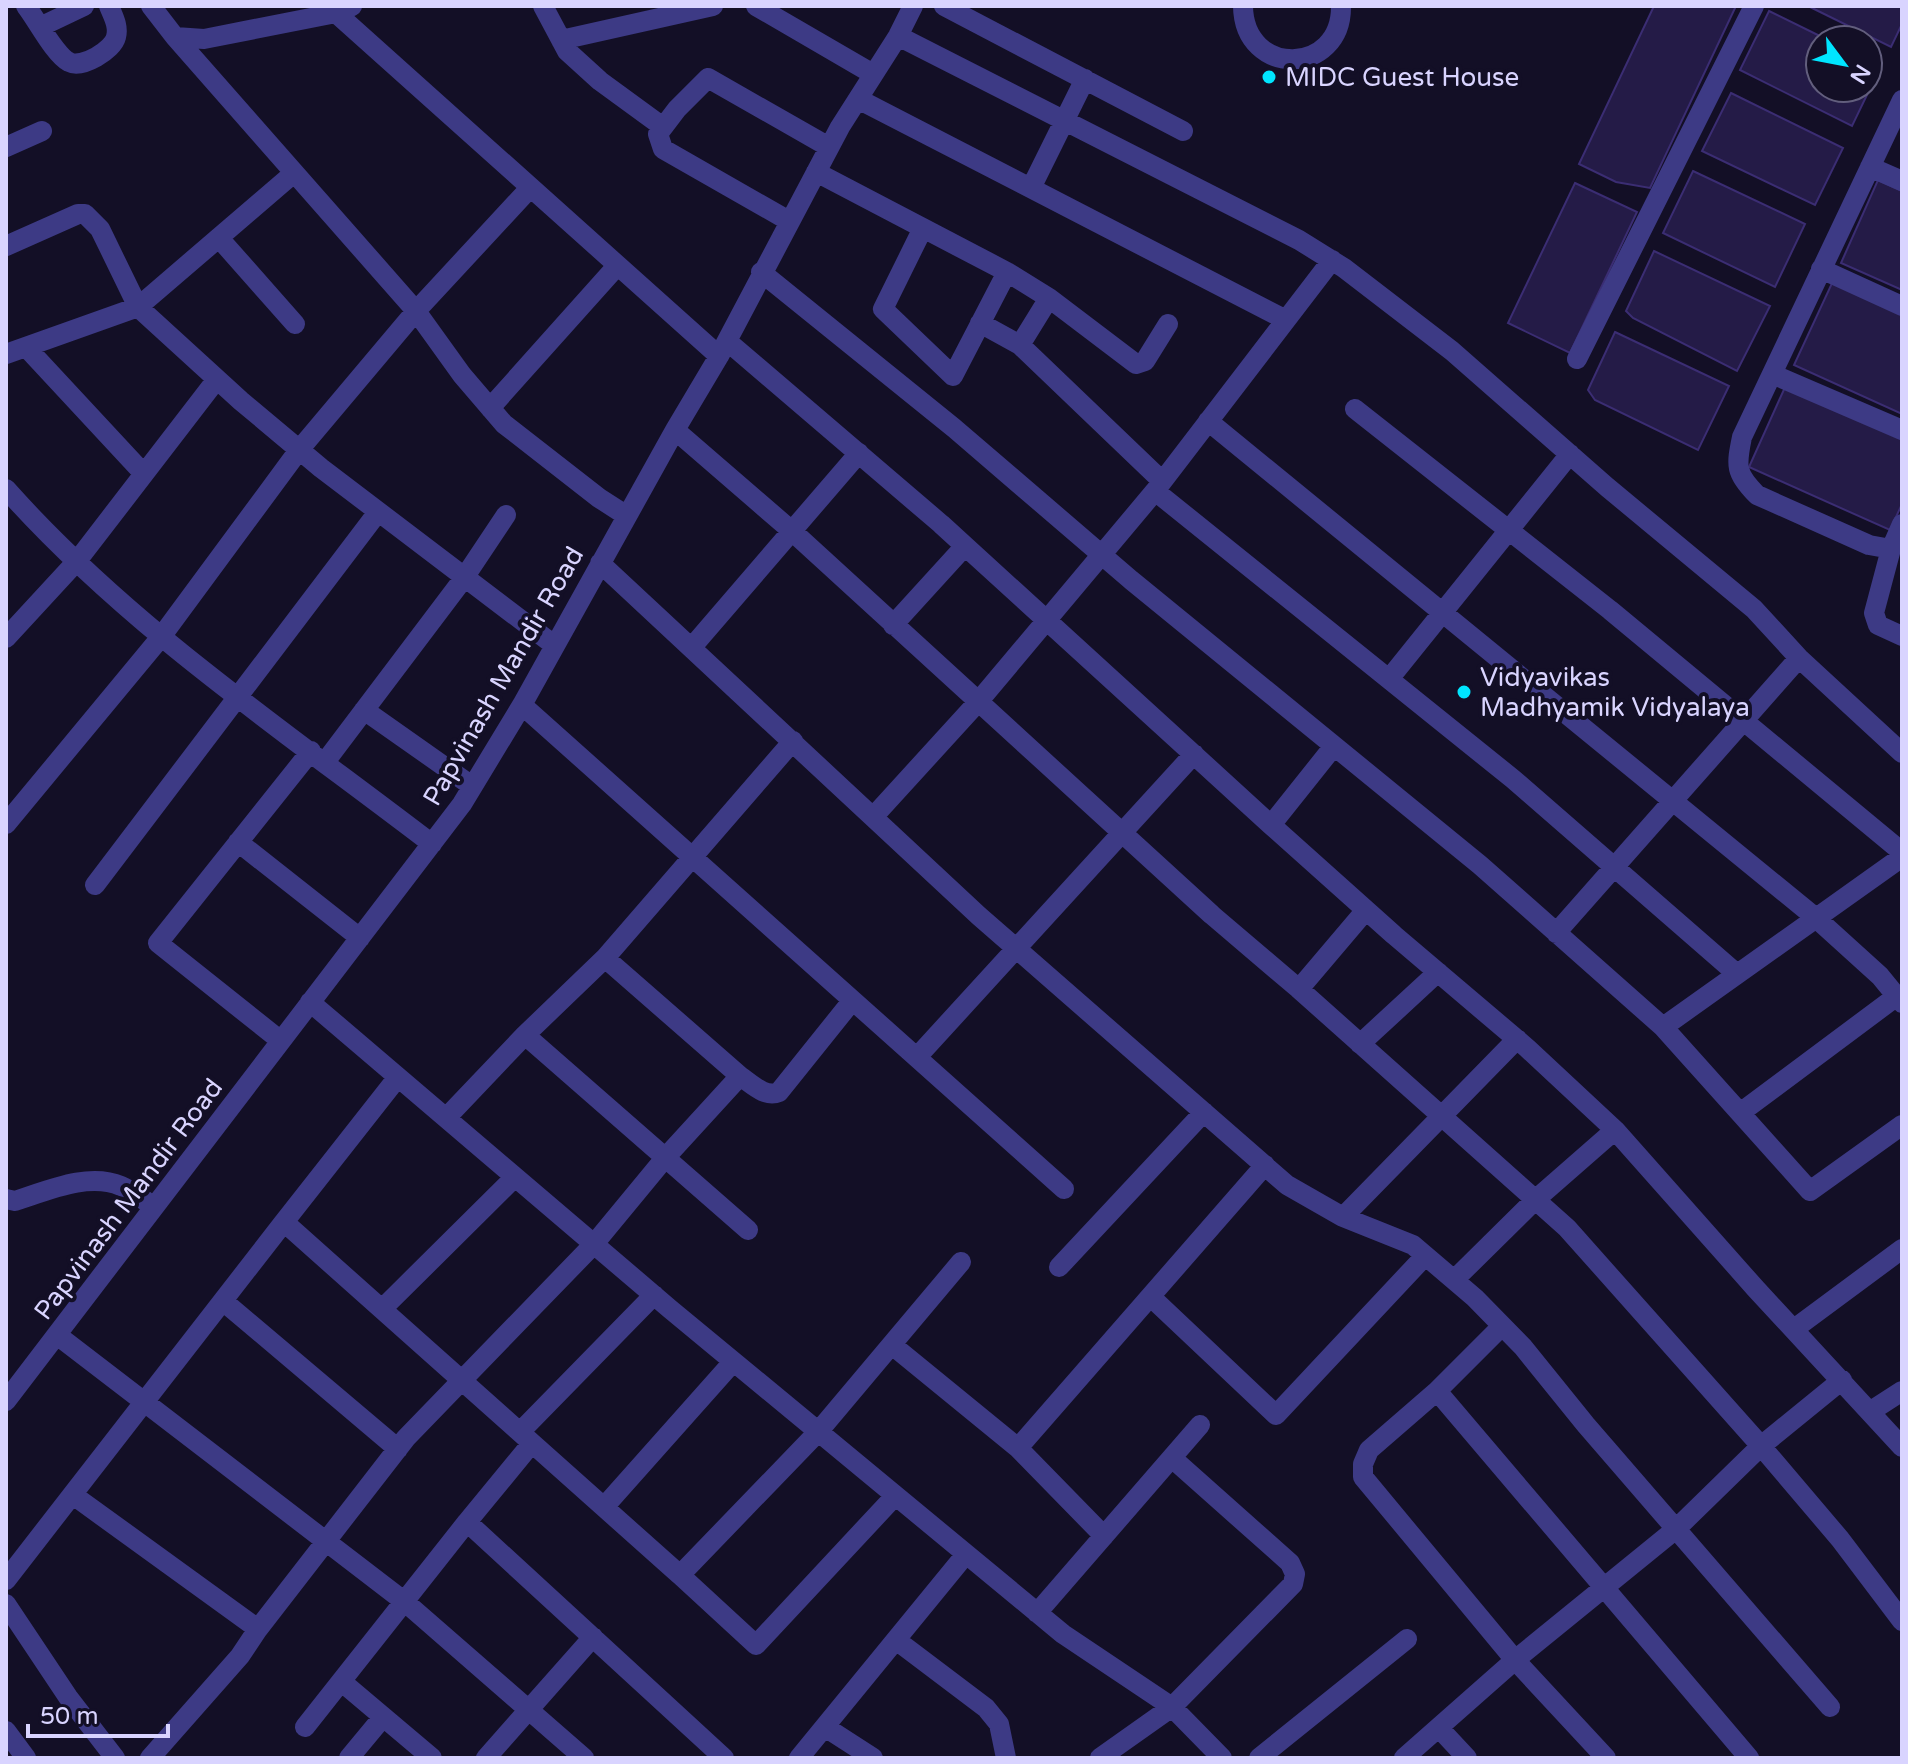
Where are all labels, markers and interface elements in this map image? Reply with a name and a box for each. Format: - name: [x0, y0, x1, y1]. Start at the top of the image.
- north arrow: [1804, 24, 1884, 104]
- text: N: [1844, 60, 1876, 88]
- place label: MIDC Guest House: [1285, 62, 1519, 93]
- marker: MIDC Guest House: [1260, 68, 1278, 86]
- street label: Papvinash Mandir Road: [417, 541, 590, 811]
- place label: Vidyavikas Madhyamik Vidyalaya: [1480, 662, 1750, 723]
- marker: Vidyavikas Madhyamik Vidyalaya: [1455, 683, 1473, 701]
- street label: Papvinash Mandir Road: [28, 1073, 229, 1326]
- scale bar: [28, 1688, 168, 1738]
- text: 50 m: [40, 1702, 98, 1731]

